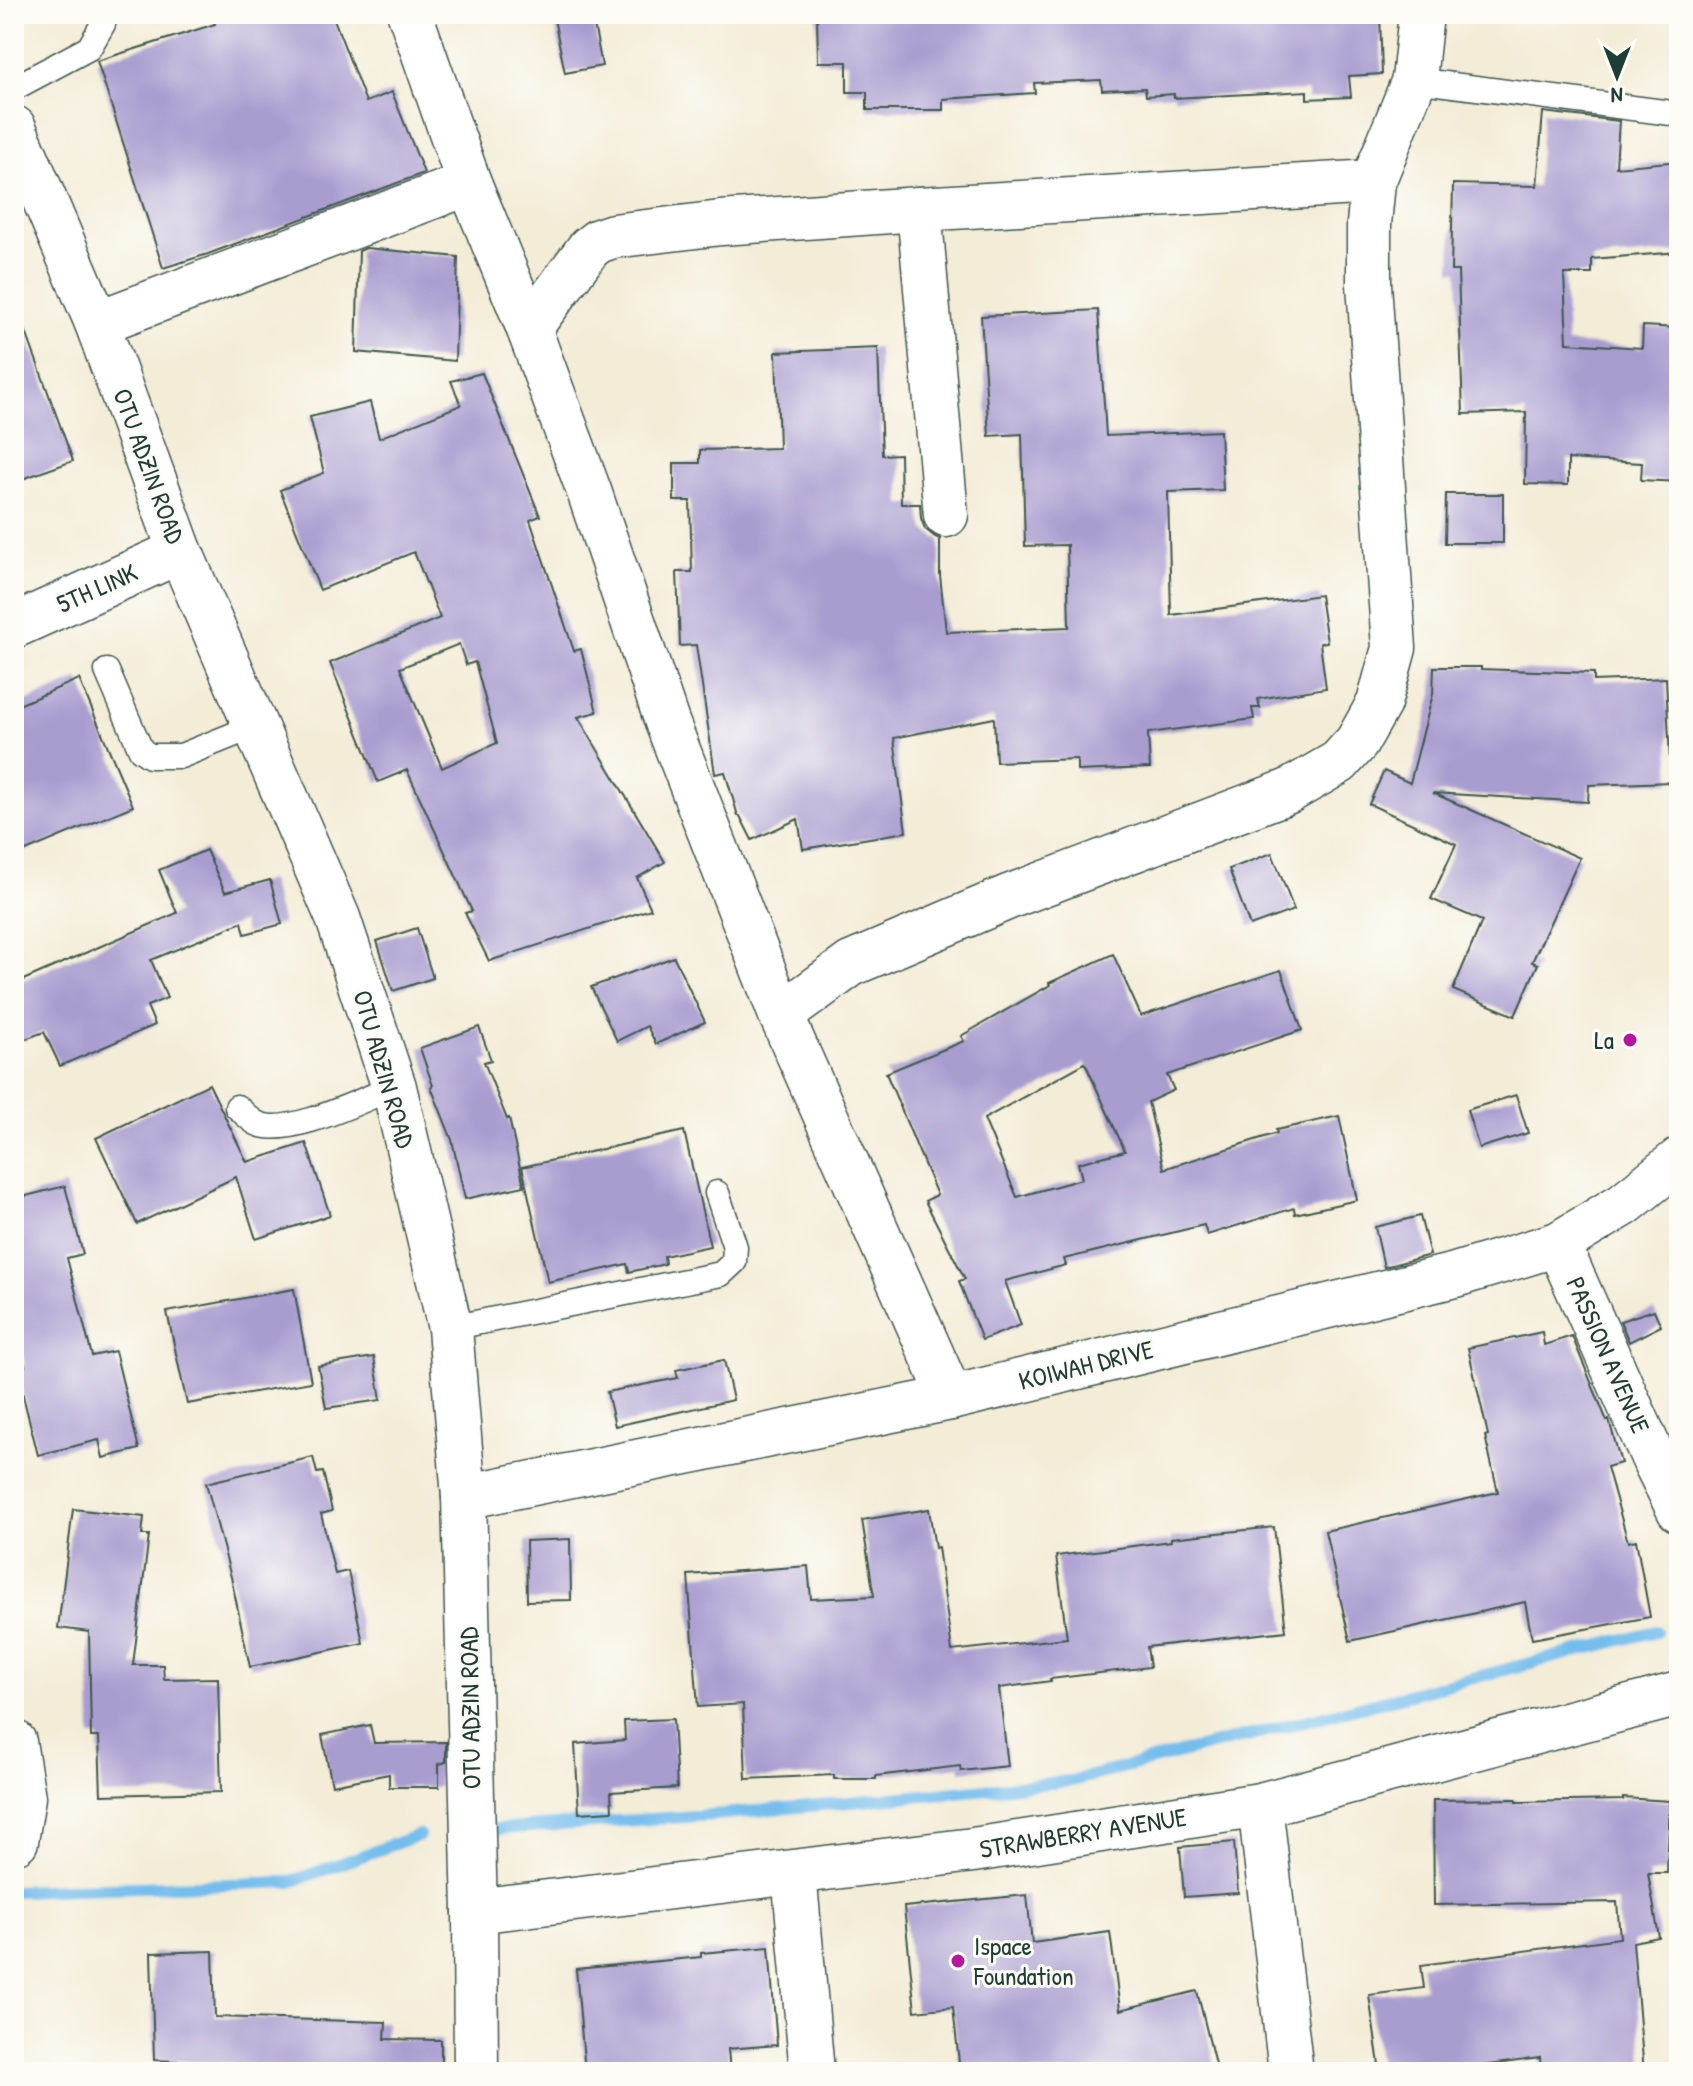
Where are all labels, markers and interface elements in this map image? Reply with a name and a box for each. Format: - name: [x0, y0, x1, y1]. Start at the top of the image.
- north arrow: [1577, 36, 1657, 116]
- text: N: [1611, 81, 1623, 111]
- street label: OTU ADZIN ROAD: [105, 384, 194, 549]
- street label: 5TH LINK: [51, 554, 143, 621]
- street label: OTU ADZIN ROAD: [345, 986, 424, 1152]
- place label: La: [1594, 1022, 1614, 1057]
- marker: La: [1621, 1031, 1639, 1049]
- street label: PASSION AVENUE: [1558, 1271, 1659, 1439]
- street label: KOIWAH DRIVE: [1015, 1331, 1157, 1398]
- street label: OTU ADZIN ROAD: [451, 1626, 488, 1789]
- street label: STRAWBERRY AVENUE: [977, 1799, 1189, 1866]
- place label: Ispace Foundation: [973, 1928, 1074, 1993]
- marker: Ispace Foundation: [949, 1952, 967, 1970]

